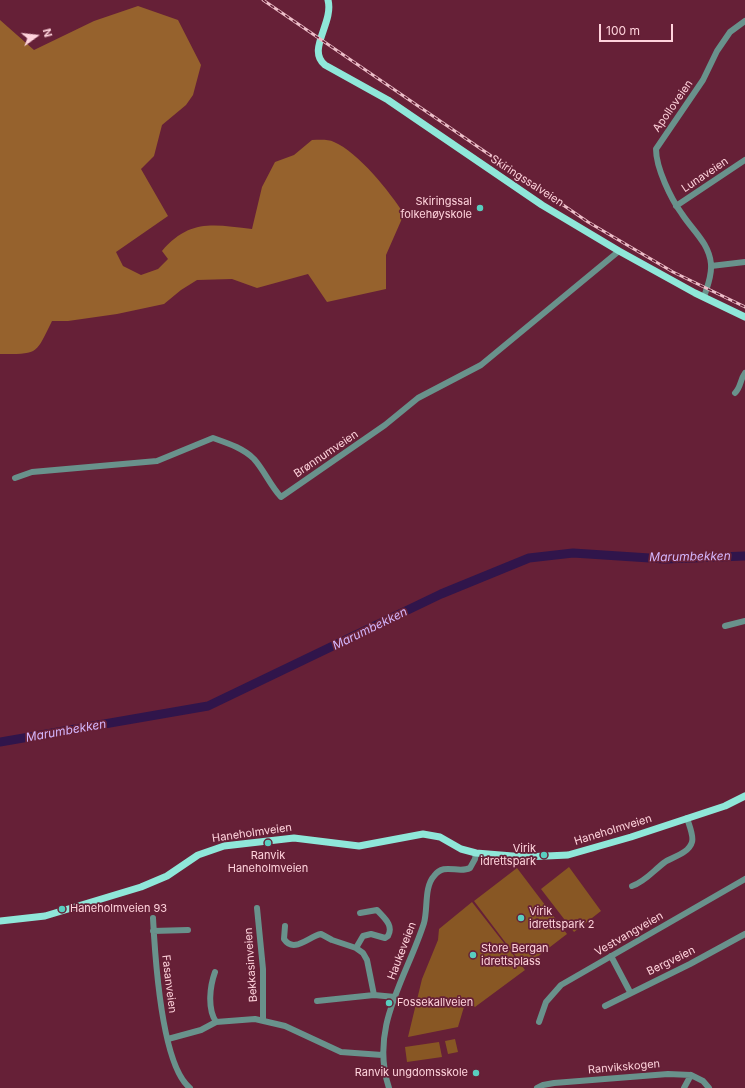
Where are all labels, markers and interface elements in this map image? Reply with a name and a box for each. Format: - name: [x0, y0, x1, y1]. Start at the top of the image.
- north arrow: [16, 16, 56, 56]
- scale bar: [601, 16, 675, 42]
- text: 100 m: [606, 23, 640, 38]
- text: N: [40, 27, 55, 39]
- street label: Apolloveien: [650, 77, 696, 135]
- street label: Skiringssalveien: [488, 152, 566, 210]
- street label: Lunaveien: [679, 155, 731, 195]
- place label: Skiringssal folkehøyskole: [400, 195, 472, 221]
- marker: Skiringssal folkehøyskole: [475, 203, 485, 213]
- street label: Brønnumveien: [291, 428, 361, 480]
- water label: Marumbekken: [649, 549, 731, 565]
- water label: Marumbekken: [330, 605, 410, 653]
- water label: Marumbekken: [25, 717, 107, 745]
- street label: Haneholmveien: [573, 812, 653, 848]
- street label: Haneholmveien: [211, 821, 293, 845]
- marker: Ranvik Haneholmveien: [263, 838, 273, 848]
- place label: Virik idrettspark: [480, 842, 536, 868]
- place label: Ranvik Haneholmveien: [228, 849, 308, 875]
- marker: Virik idrettspark: [539, 850, 549, 860]
- place label: Haneholmveien 93: [70, 902, 167, 916]
- marker: Haneholmveien 93: [57, 904, 67, 914]
- place label: Virik idrettspark 2: [529, 905, 595, 931]
- street label: Vestvangveien: [593, 909, 665, 959]
- marker: Virik idrettspark 2: [516, 913, 526, 923]
- street label: Haukeveien: [385, 920, 419, 982]
- street label: Bekkasinveien: [242, 927, 260, 1003]
- place label: Store Bergan idrettsplass: [481, 942, 549, 968]
- street label: Bergveien: [645, 944, 697, 978]
- marker: Store Bergan idrettsplass: [468, 950, 478, 960]
- street label: Fasanveien: [159, 954, 179, 1014]
- place label: Fossekallveien: [397, 996, 473, 1010]
- marker: Fossekallveien: [384, 998, 394, 1008]
- street label: Ranvikskogen: [587, 1057, 661, 1077]
- place label: Ranvik ungdomsskole: [355, 1066, 468, 1080]
- marker: Ranvik ungdomsskole: [471, 1068, 481, 1078]

